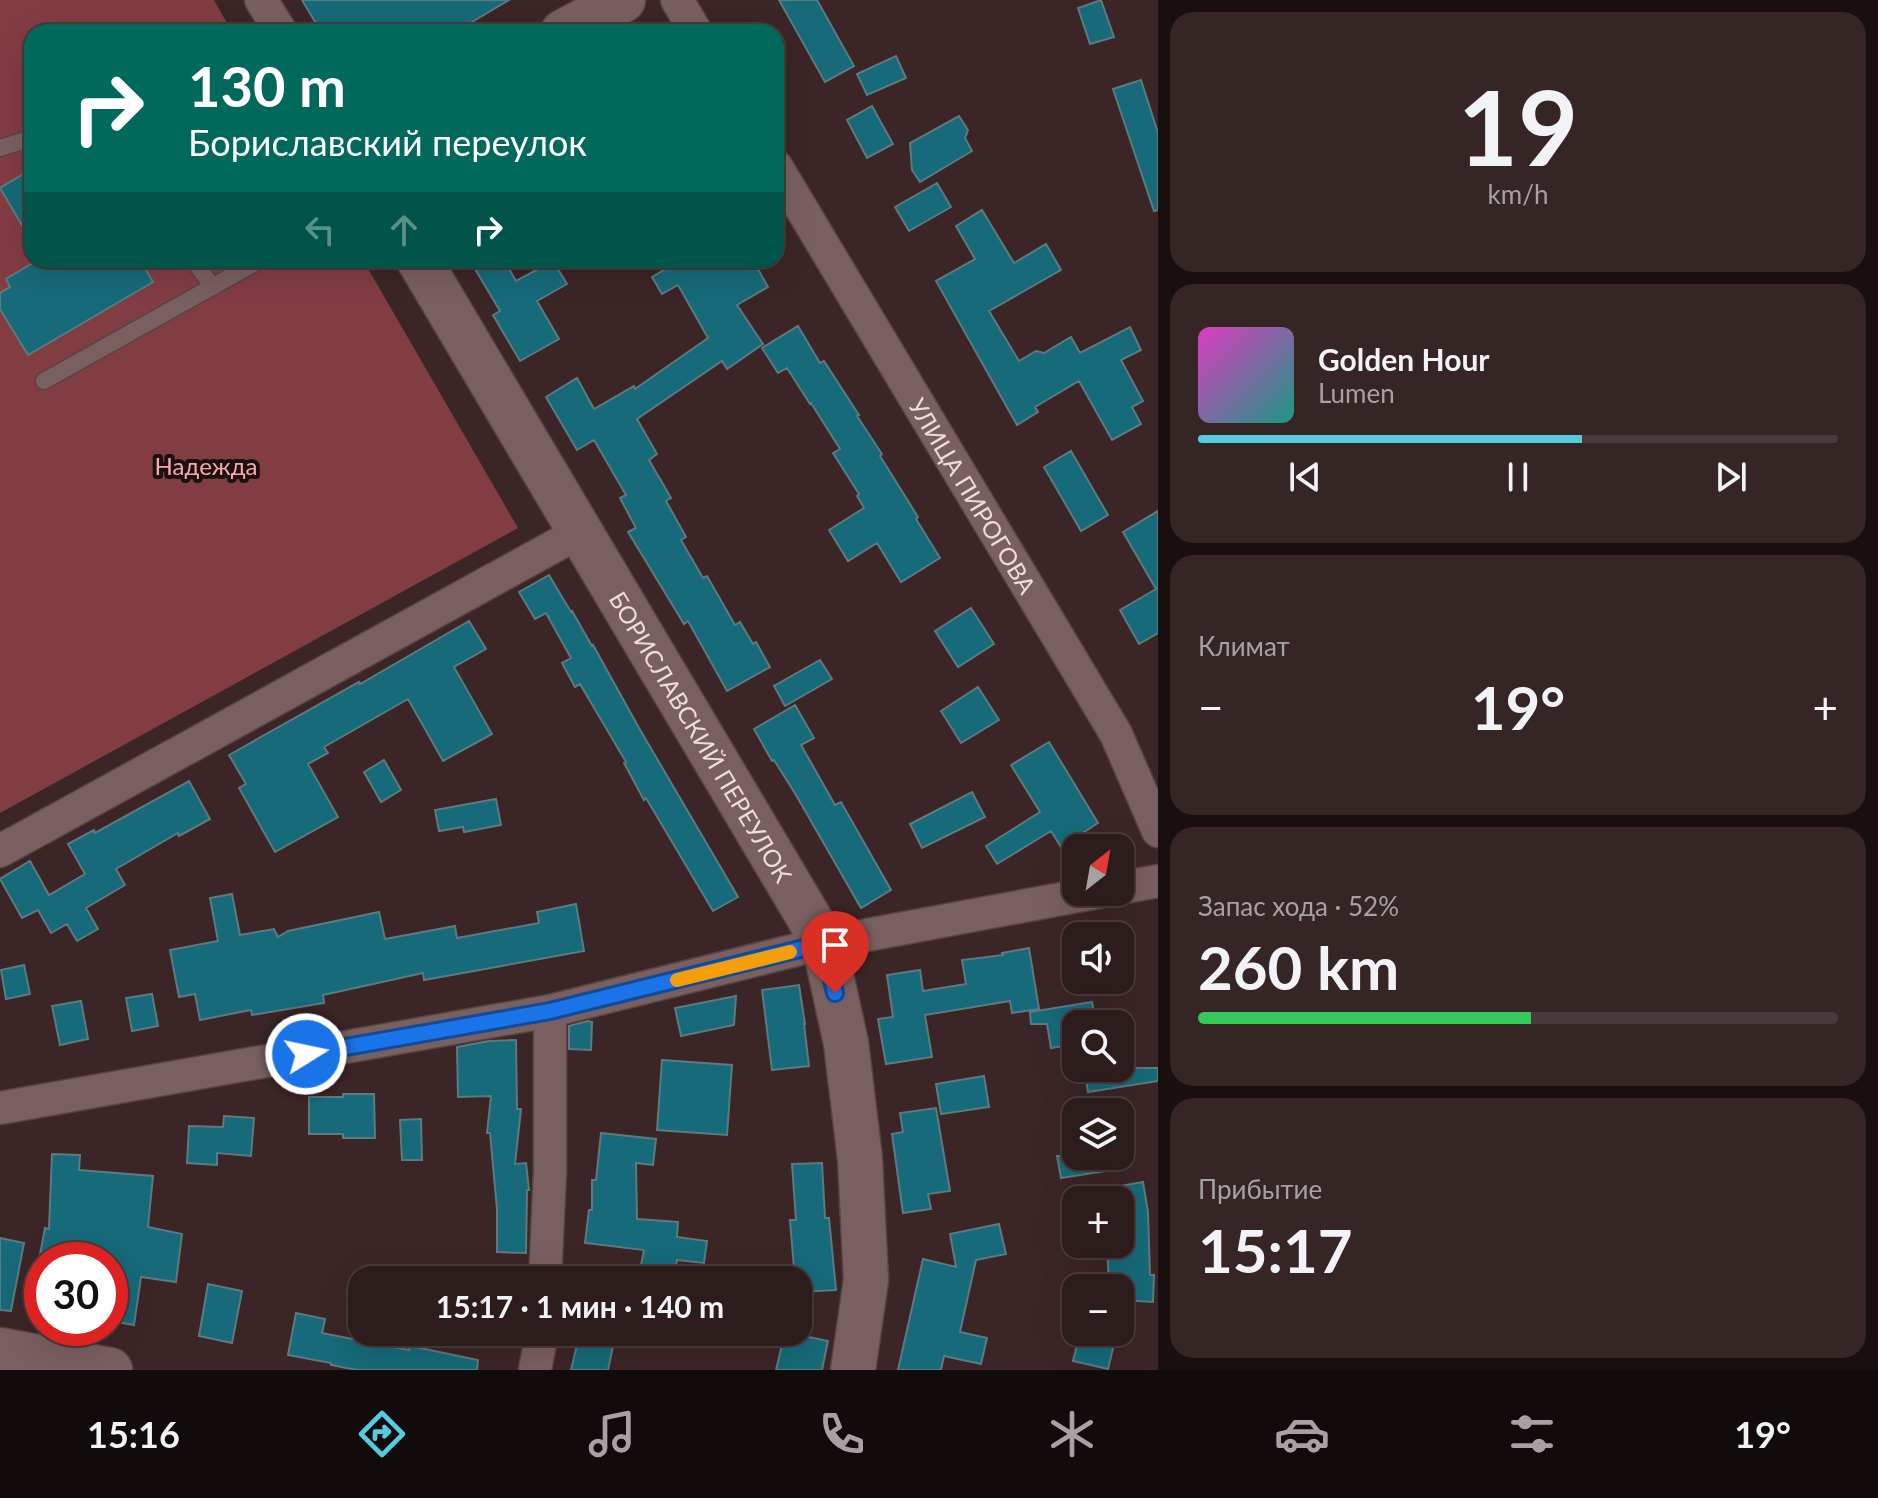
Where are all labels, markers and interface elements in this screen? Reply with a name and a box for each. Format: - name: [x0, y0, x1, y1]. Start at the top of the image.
- text: 130 m: [188, 52, 346, 119]
- icon: right: [56, 56, 160, 160]
- text: 19: [1458, 63, 1578, 188]
- text: Бориславский переулок: [188, 120, 587, 164]
- text: km/h: [1488, 178, 1548, 210]
- icon: left: [298, 208, 342, 252]
- icon: ahead: [382, 208, 426, 252]
- icon: right: [466, 208, 510, 252]
- text: Golden Hour: [1318, 341, 1490, 377]
- text: Lumen: [1318, 377, 1395, 409]
- street label: УЛИЦА ПИРОГОВА: [904, 392, 1043, 599]
- park label: Надежда: [155, 451, 257, 480]
- icon: previous: [1283, 455, 1327, 499]
- icon: pause: [1496, 455, 1540, 499]
- icon: next: [1709, 455, 1753, 499]
- street label: БОРИСЛАВСКИЙ ПЕРЕУЛОК: [604, 586, 799, 887]
- text: Климат: [1198, 630, 1290, 662]
- text: 19°: [1471, 671, 1565, 743]
- text: −: [1198, 681, 1224, 733]
- text: +: [1812, 681, 1838, 733]
- north arrow: [1062, 834, 1134, 906]
- map controls: [1062, 834, 1134, 1346]
- text: Запас хода · 52%: [1198, 890, 1399, 922]
- pin: [801, 911, 869, 993]
- button: sound: [1062, 922, 1134, 994]
- icon: arrive: [813, 923, 857, 967]
- text: 260 km: [1198, 931, 1399, 1003]
- button: search: [1062, 1010, 1134, 1082]
- position arrow: [264, 1012, 348, 1096]
- button: layers: [1062, 1098, 1134, 1170]
- text: Прибытие: [1198, 1173, 1322, 1205]
- button: +: [1062, 1186, 1134, 1258]
- text: 15:17: [1198, 1214, 1353, 1286]
- speed limit sign: 30: [24, 1242, 128, 1346]
- button: −: [1062, 1274, 1134, 1346]
- text: 15:17 · 1 мин · 140 m: [436, 1288, 724, 1324]
- icon: directions: [354, 1406, 410, 1462]
- icon: music: [584, 1406, 640, 1462]
- icon: phone: [814, 1406, 870, 1462]
- icon: climate: [1044, 1406, 1100, 1462]
- icon: car: [1274, 1406, 1330, 1462]
- icon: filters: [1504, 1406, 1560, 1462]
- text: 15:16: [87, 1412, 180, 1456]
- text: 19°: [1734, 1412, 1791, 1456]

